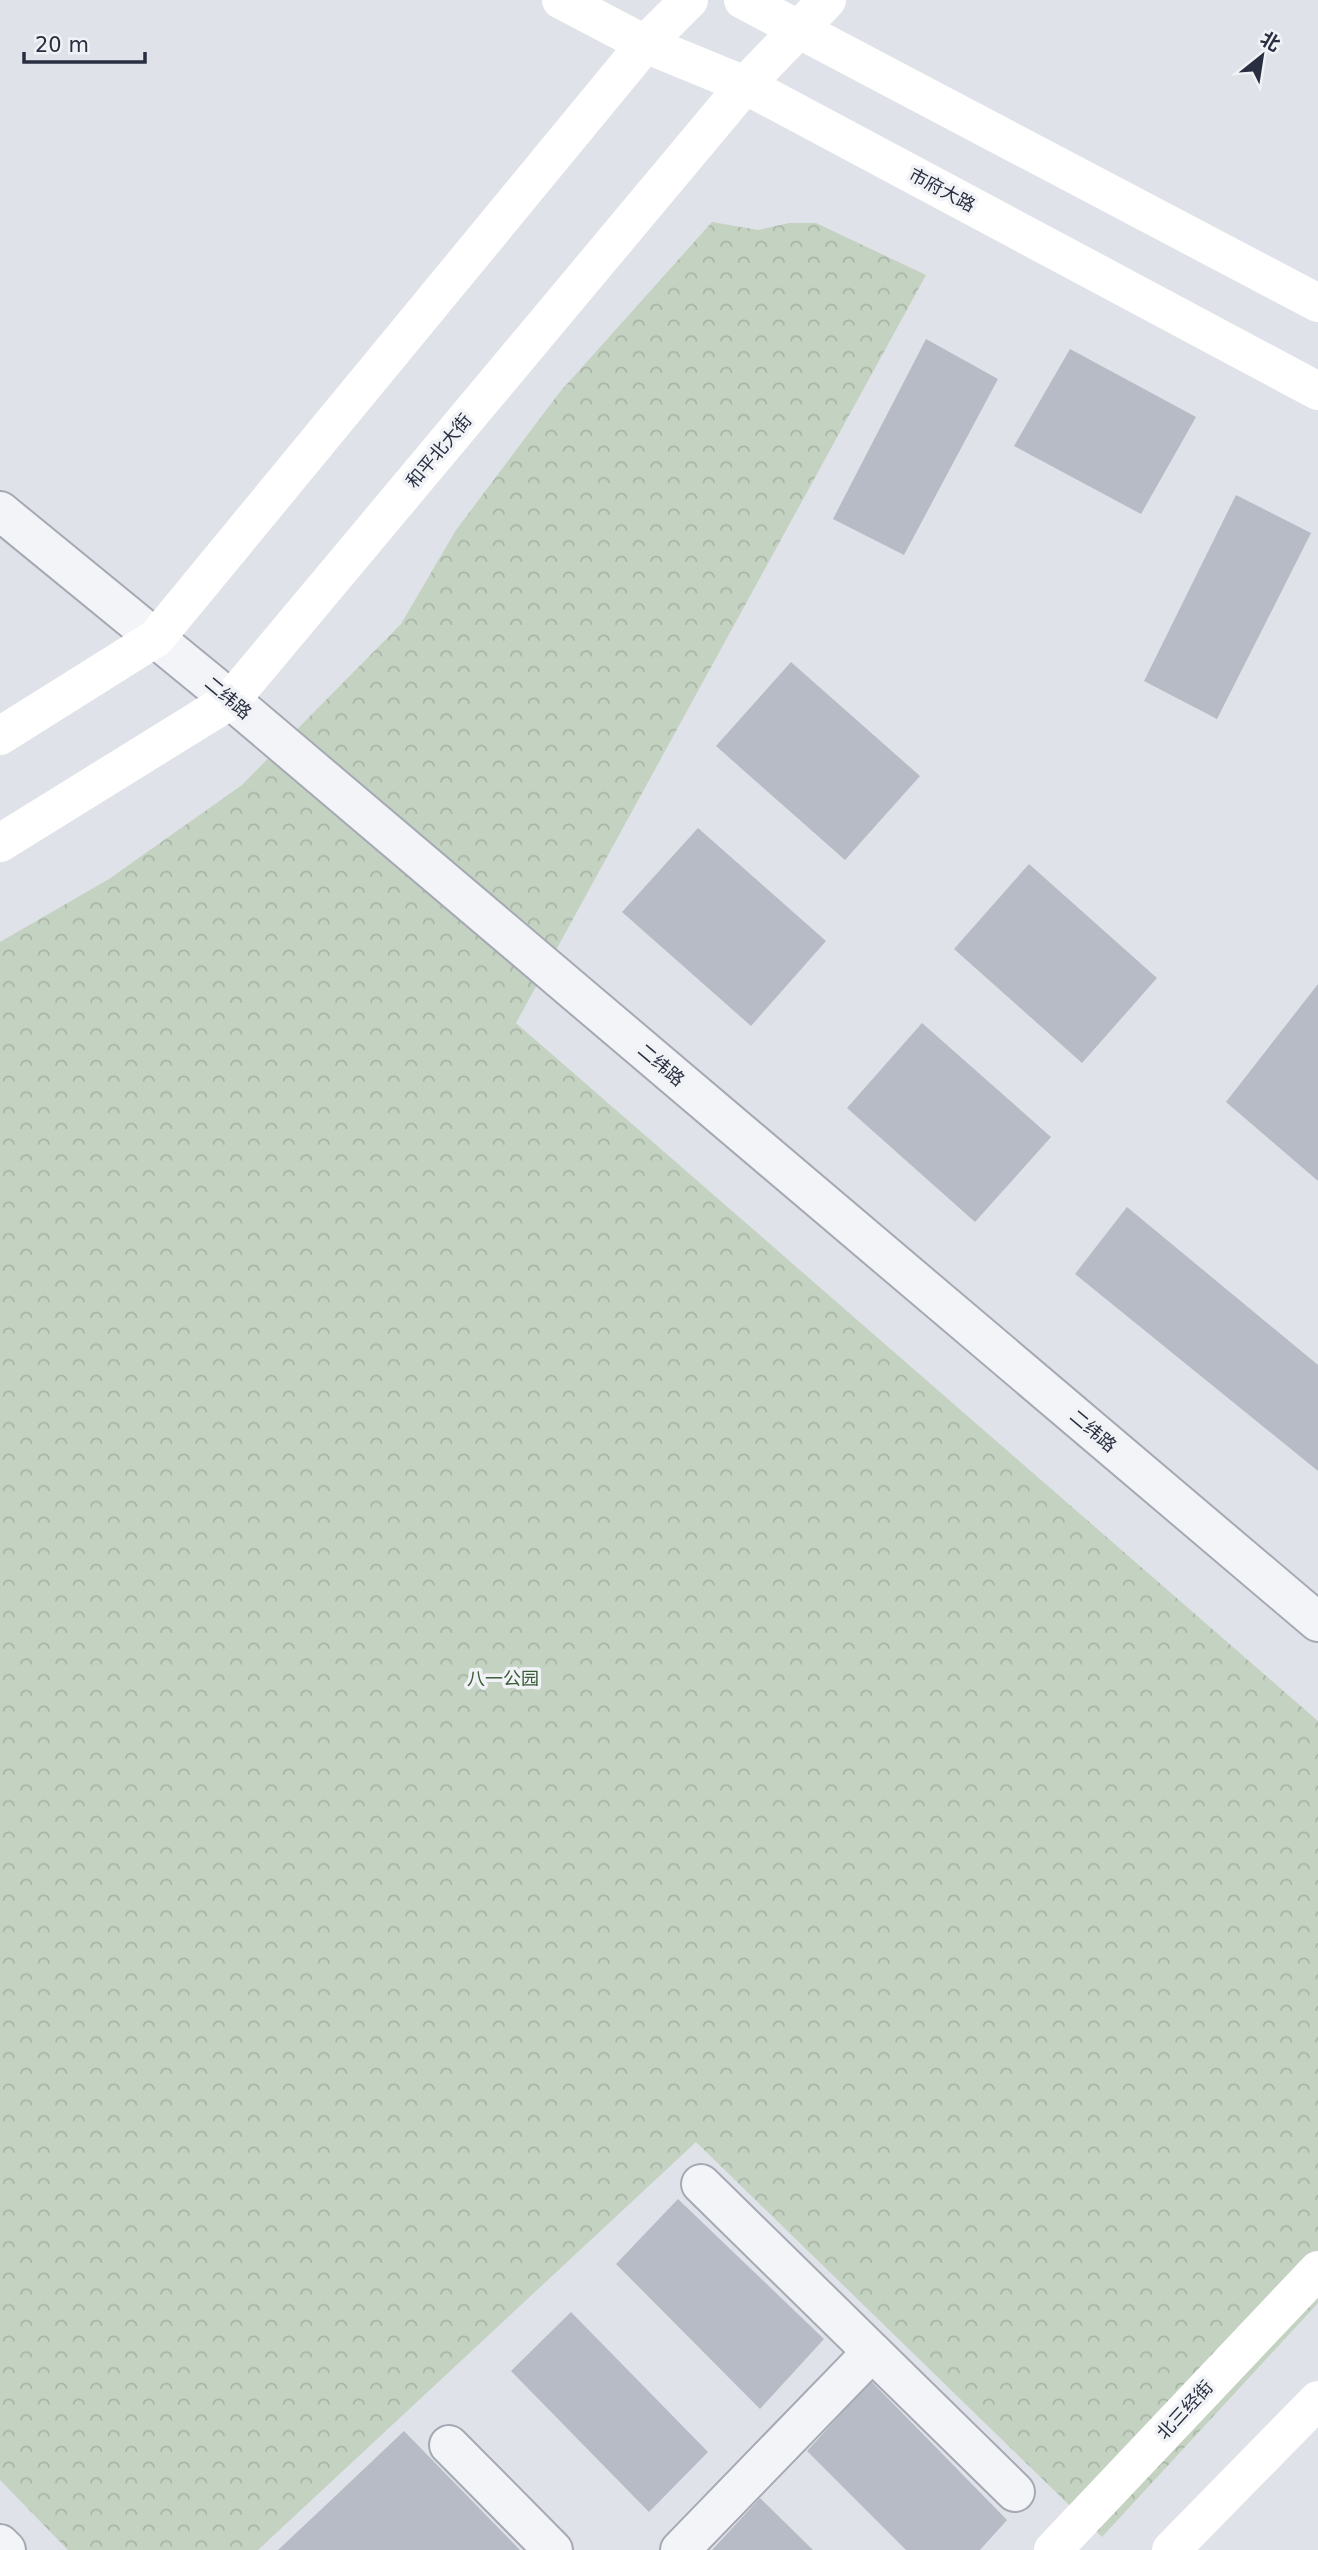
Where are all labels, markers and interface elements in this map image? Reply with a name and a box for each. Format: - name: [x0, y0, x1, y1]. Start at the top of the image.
- scale bar: [24, 21, 145, 65]
- north arrow: [1227, 21, 1297, 91]
- text: 北: [1257, 27, 1284, 56]
- text: 20 m: [35, 33, 89, 57]
- street label: 市府大路: [906, 163, 979, 216]
- street label: 和平北大街: [402, 409, 476, 492]
- street label: 二纬路: [201, 672, 256, 723]
- street label: 二纬路: [634, 1039, 689, 1090]
- street label: 二纬路: [1066, 1405, 1121, 1456]
- park label: 八一公园: [467, 1668, 539, 1689]
- street label: 北三经街: [1152, 2376, 1217, 2443]

